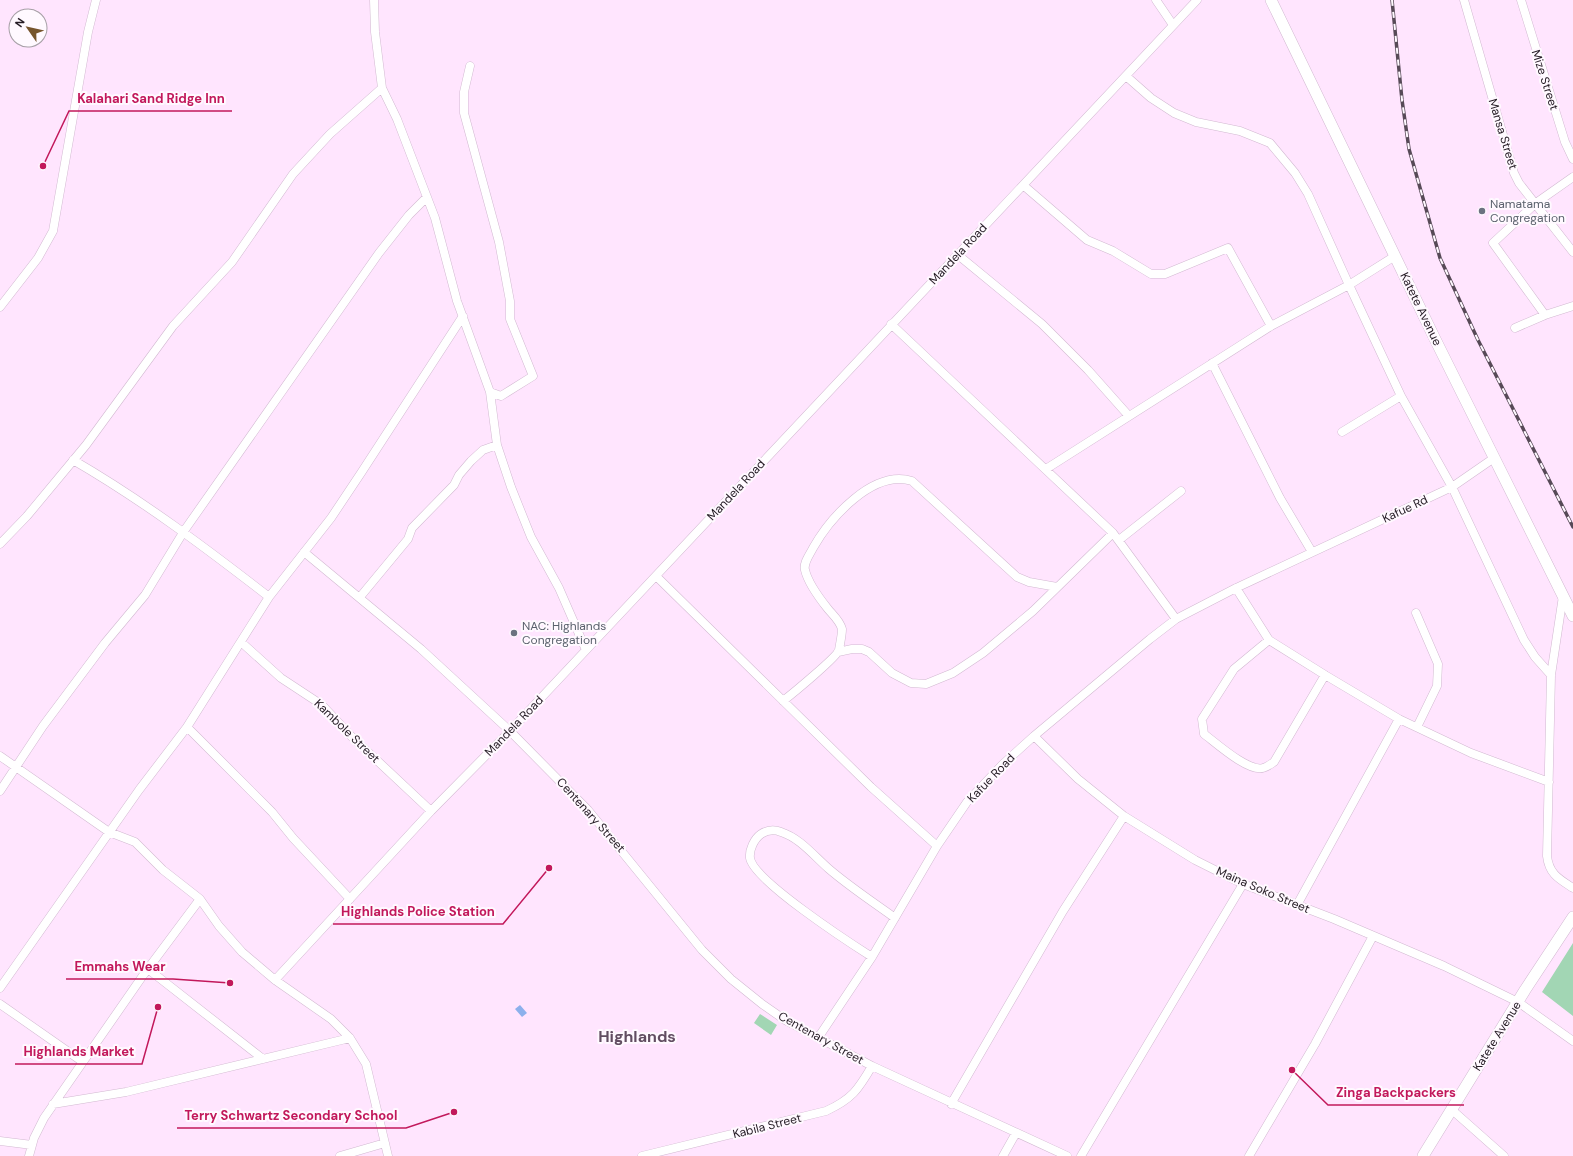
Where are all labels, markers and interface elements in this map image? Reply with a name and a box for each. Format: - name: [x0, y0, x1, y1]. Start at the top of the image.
- north arrow: [8, 8, 48, 48]
- text: N: [12, 15, 28, 30]
- street label: Mize Street: [1528, 48, 1562, 112]
- callout: Kalahari Sand Ridge Inn: [69, 86, 232, 111]
- text: Kalahari Sand Ridge Inn: [77, 90, 225, 107]
- street label: Mansa Street: [1485, 97, 1521, 172]
- place label: Namatama Congregation: [1490, 196, 1565, 226]
- marker: Namatama Congregation: [1477, 206, 1487, 216]
- street label: Mandela Road: [925, 220, 991, 288]
- street label: Katete Avenue: [1396, 270, 1446, 348]
- street label: Mandela Road: [703, 456, 769, 524]
- street label: Kafue Rd: [1380, 491, 1430, 527]
- place label: NAC: Highlands Congregation: [522, 618, 606, 648]
- marker: NAC: Highlands Congregation: [509, 628, 519, 638]
- street label: Mandela Road: [481, 692, 547, 760]
- street label: Kambole Street: [311, 696, 383, 767]
- street label: Kafue Road: [964, 750, 1018, 806]
- street label: Centenary Street: [553, 774, 629, 856]
- street label: Maina Soko Street: [1214, 863, 1312, 917]
- callout: Highlands Police Station: [333, 899, 503, 924]
- text: Highlands Police Station: [341, 903, 495, 920]
- callout: Emmahs Wear: [66, 954, 173, 979]
- text: Emmahs Wear: [75, 958, 166, 975]
- street label: Katete Avenue: [1469, 998, 1525, 1074]
- street label: Centenary Street: [775, 1008, 867, 1068]
- district label: Highlands: [598, 1026, 676, 1047]
- callout: Highlands Market: [15, 1039, 142, 1064]
- text: Highlands Market: [23, 1043, 135, 1060]
- callout: Zinga Backpackers: [1328, 1080, 1464, 1105]
- text: Zinga Backpackers: [1336, 1084, 1456, 1101]
- callout: Terry Schwartz Secondary School: [177, 1103, 406, 1128]
- text: Terry Schwartz Secondary School: [184, 1107, 398, 1124]
- street label: Kabila Street: [731, 1110, 803, 1142]

